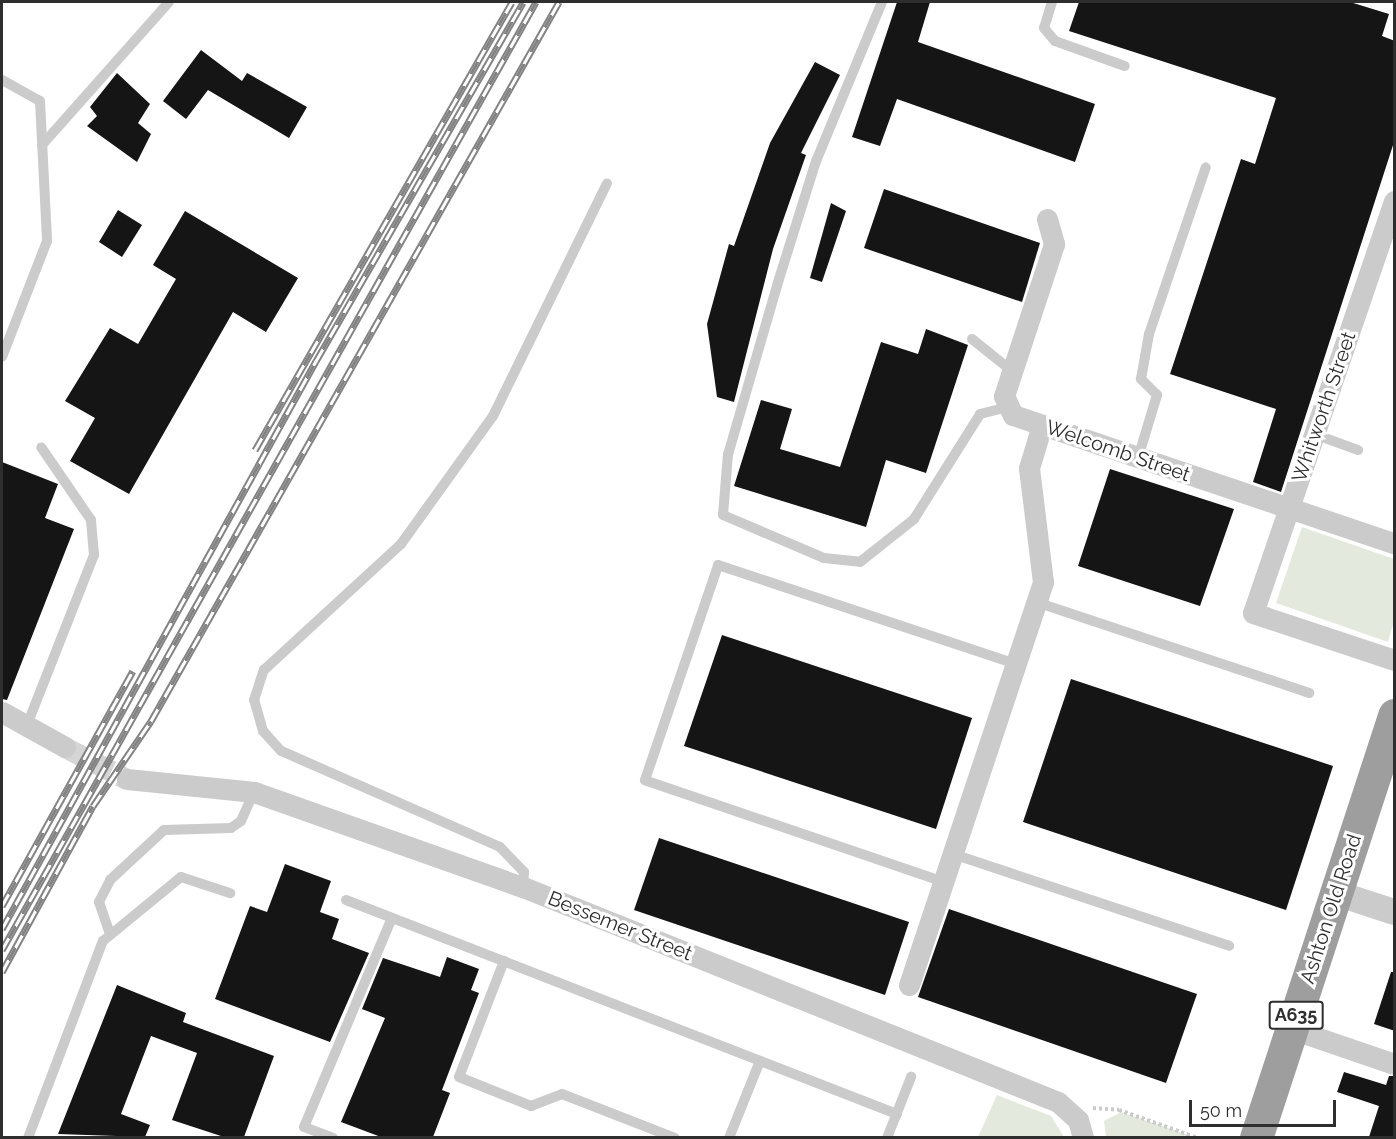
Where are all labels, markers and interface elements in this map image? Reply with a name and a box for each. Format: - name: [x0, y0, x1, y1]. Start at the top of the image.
- street label: Whitworth Street: [1287, 329, 1361, 485]
- street label: Welcomb Street: [1043, 415, 1193, 487]
- street label: Ashton Old Road: [1296, 831, 1366, 987]
- street label: Bessemer Street: [544, 886, 696, 966]
- road number: A635: [1268, 1000, 1324, 1030]
- scale bar: [1192, 1088, 1339, 1126]
- text: 50 m: [1200, 1100, 1242, 1121]

